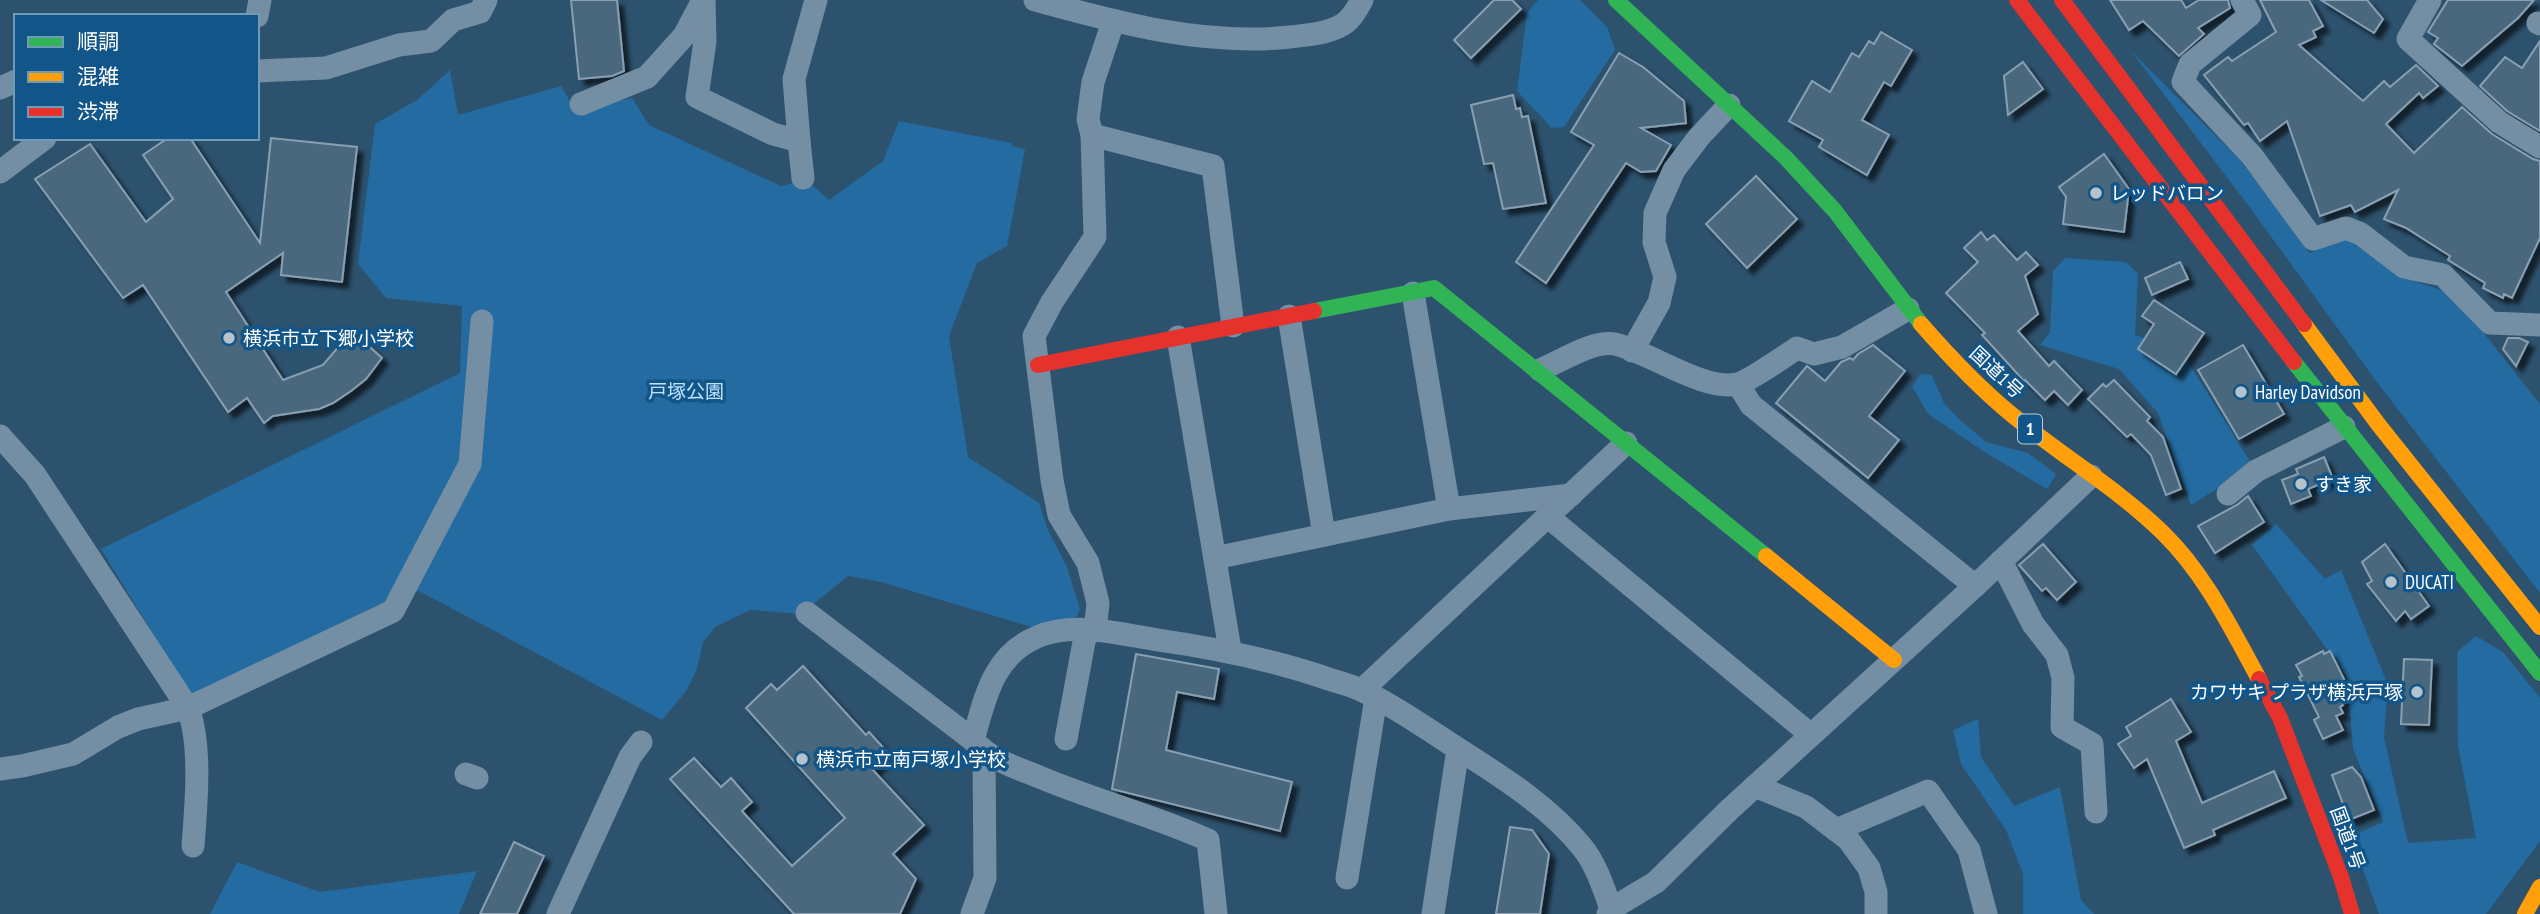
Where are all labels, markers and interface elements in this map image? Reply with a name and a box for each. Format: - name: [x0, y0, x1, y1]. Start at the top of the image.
- legend: [14, 14, 259, 140]
- text: 順調: [77, 28, 119, 55]
- text: 混雑: [77, 63, 119, 90]
- text: 渋滞: [77, 98, 119, 125]
- place label: レッドバロン: [2110, 181, 2224, 205]
- marker: レッドバロン: [2088, 185, 2104, 201]
- place label: 横浜市立下郷小学校: [243, 326, 414, 350]
- marker: 横浜市立下郷小学校: [221, 330, 237, 346]
- street label: 国道1号: [1965, 341, 2029, 403]
- park label: 戸塚公園: [648, 379, 724, 403]
- place label: Harley Davidson: [2255, 380, 2361, 404]
- marker: Harley Davidson: [2233, 384, 2249, 400]
- road number: 1: [2018, 414, 2042, 444]
- place label: すき家: [2315, 472, 2372, 496]
- marker: すき家: [2293, 476, 2309, 492]
- place label: DUCATI: [2405, 570, 2454, 594]
- marker: DUCATI: [2383, 574, 2399, 590]
- place label: カワサキ プラザ横浜戸塚: [2190, 680, 2403, 704]
- marker: カワサキ プラザ横浜戸塚: [2409, 684, 2425, 700]
- place label: 横浜市立南戸塚小学校: [816, 747, 1006, 771]
- marker: 横浜市立南戸塚小学校: [794, 751, 810, 767]
- street label: 国道1号: [2326, 803, 2370, 873]

